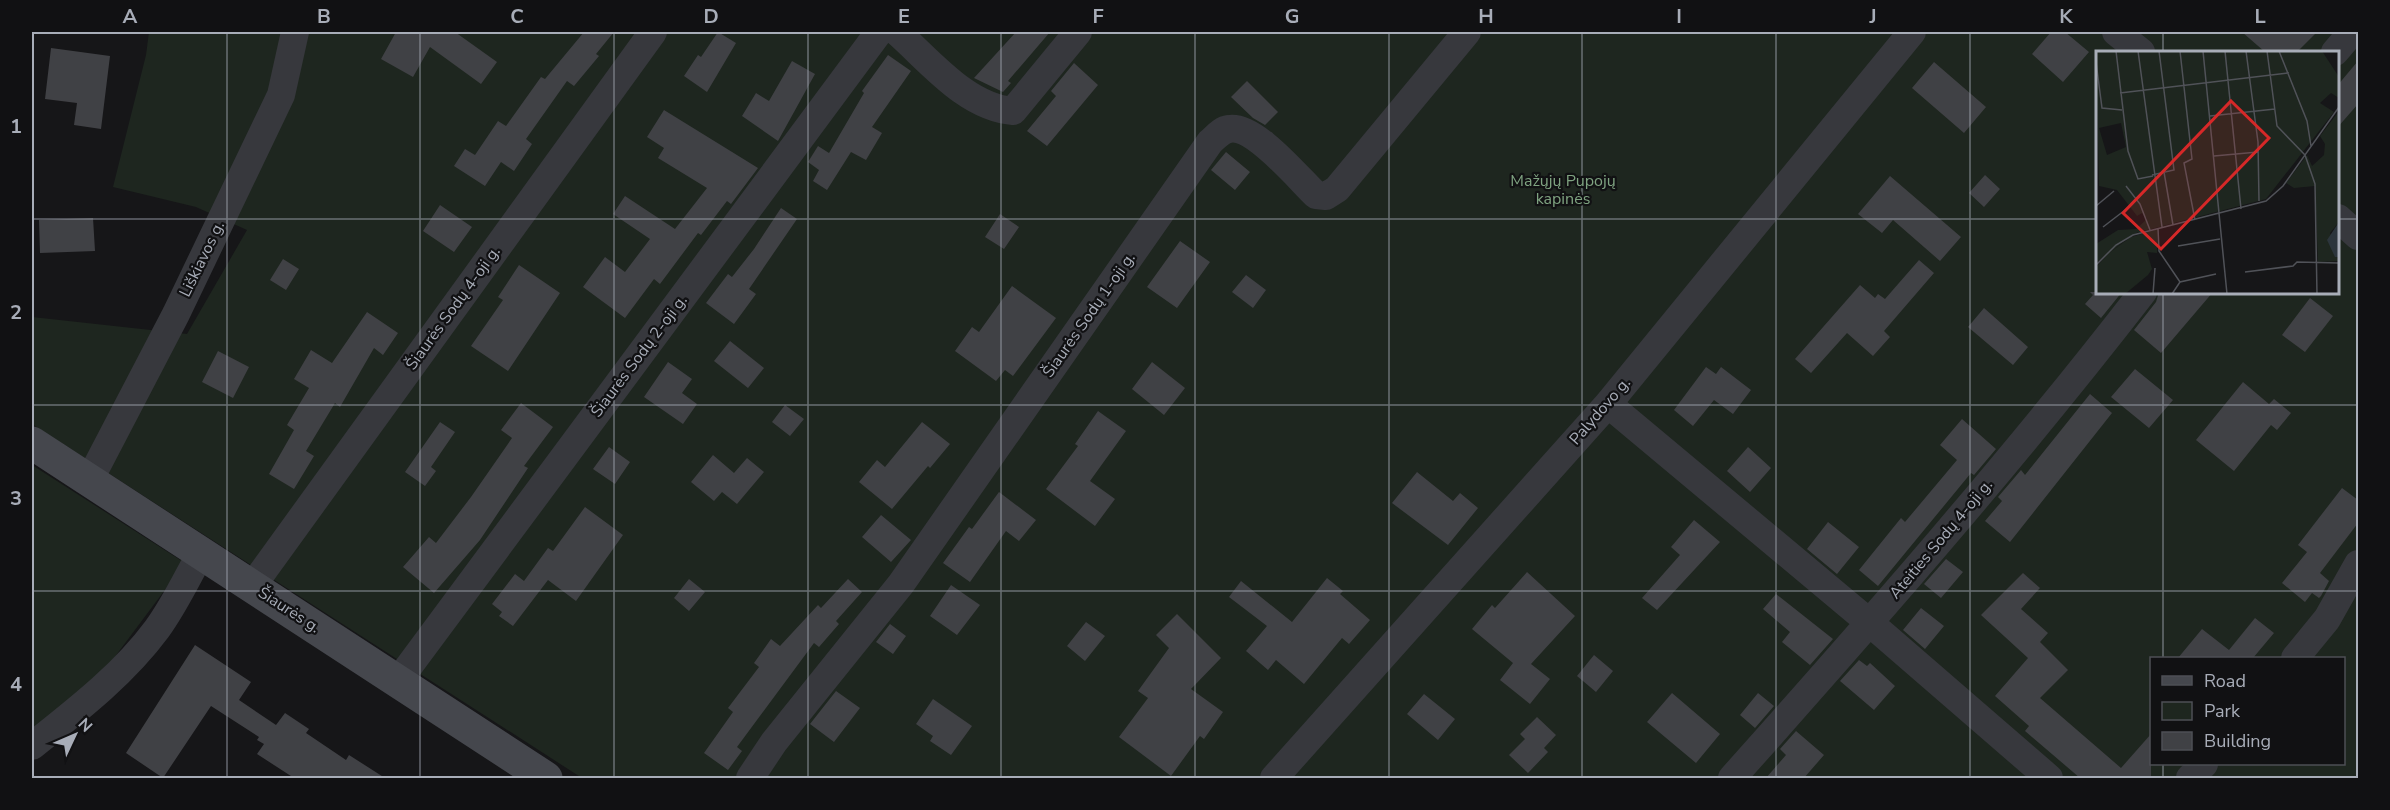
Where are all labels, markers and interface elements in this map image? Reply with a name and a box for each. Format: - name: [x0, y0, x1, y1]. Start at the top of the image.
- text: A: [123, 3, 138, 30]
- text: B: [317, 3, 331, 30]
- text: C: [510, 3, 524, 30]
- text: D: [703, 3, 719, 30]
- text: E: [898, 3, 910, 30]
- text: F: [1092, 3, 1104, 30]
- text: G: [1285, 3, 1299, 30]
- text: H: [1478, 3, 1494, 30]
- text: I: [1676, 3, 1682, 30]
- text: J: [1868, 3, 1877, 30]
- text: K: [2059, 3, 2073, 30]
- text: L: [2254, 3, 2266, 30]
- inset map: [2096, 51, 2339, 294]
- text: 1: [10, 113, 22, 140]
- park label: Mažųjų Pupojų kapinės: [1510, 170, 1616, 210]
- street label: Liškiavos g.: [174, 217, 230, 301]
- street label: Šiaurės Sodų 4-oji g.: [401, 242, 505, 374]
- street label: Šiaurės Sodų 1-oji g.: [1037, 248, 1141, 382]
- street label: Šiaurės Sodų 2-oji g.: [586, 290, 692, 422]
- text: 2: [10, 299, 22, 326]
- street label: Palydovo g.: [1564, 372, 1636, 450]
- street label: Ateities Sodų 4-oji g.: [1884, 474, 1998, 604]
- text: 3: [10, 485, 22, 512]
- street label: Šiaurės g.: [254, 582, 324, 638]
- legend: [2150, 657, 2345, 765]
- text: Road: [2204, 669, 2246, 693]
- text: 4: [10, 671, 22, 698]
- text: Park: [2204, 699, 2241, 723]
- north arrow: [45, 705, 105, 765]
- text: N: [73, 713, 97, 737]
- text: Building: [2204, 729, 2271, 753]

